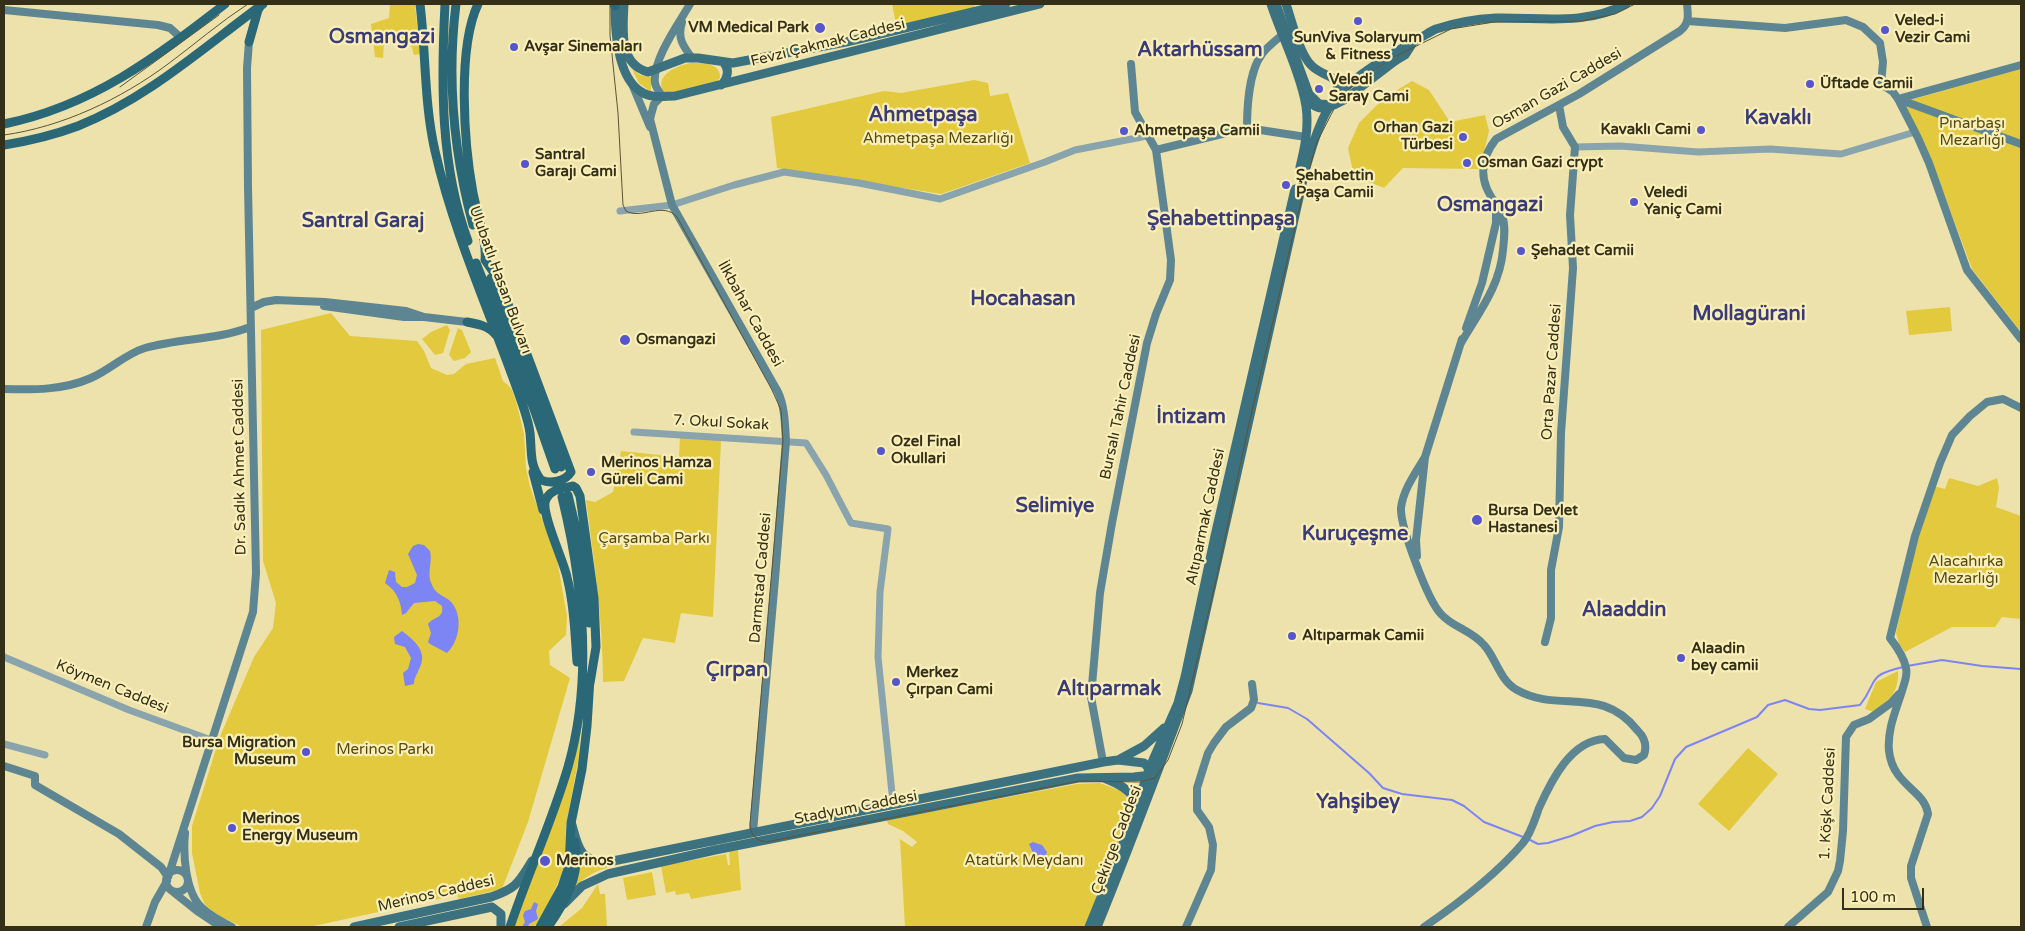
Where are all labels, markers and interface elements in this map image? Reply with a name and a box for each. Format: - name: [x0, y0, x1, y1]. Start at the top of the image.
- place label: Veled-i Vezir Cami: [1895, 12, 1970, 47]
- street label: Fevzi Çakmak Caddesi: [749, 15, 907, 71]
- marker: SunViva Solaryum & Fitness: [1352, 15, 1364, 27]
- place label: VM Medical Park: [688, 19, 809, 37]
- marker: VM Medical Park: [813, 21, 827, 35]
- marker: Veled-i Vezir Cami: [1879, 24, 1891, 36]
- district label: Osmangazi: [329, 26, 435, 50]
- place label: SunViva Solaryum & Fitness: [1294, 29, 1422, 64]
- place label: Avşar Sinemaları: [524, 38, 642, 56]
- district label: Aktarhüssam: [1137, 39, 1263, 63]
- marker: Avşar Sinemaları: [508, 41, 520, 53]
- street label: Osman Gazi Caddesi: [1489, 45, 1625, 133]
- place label: Veledi Saray Cami: [1329, 71, 1409, 106]
- place label: Üftade Camii: [1820, 75, 1913, 93]
- marker: Üftade Camii: [1804, 78, 1816, 90]
- marker: Veledi Saray Cami: [1313, 83, 1325, 95]
- district label: Ahmetpaşa: [869, 104, 977, 128]
- district label: Kavaklı: [1744, 107, 1812, 131]
- park label: Pınarbaşı Mezarlığı: [1939, 115, 2005, 150]
- place label: Orhan Gazi Türbesi: [1374, 119, 1453, 154]
- place label: Kavaklı Cami: [1600, 121, 1691, 139]
- place label: Ahmetpaşa Camii: [1134, 122, 1260, 140]
- marker: Kavaklı Cami: [1695, 124, 1707, 136]
- marker: Ahmetpaşa Camii: [1118, 125, 1130, 137]
- park label: Ahmetpaşa Mezarlığı: [863, 130, 1013, 148]
- marker: Orhan Gazi Türbesi: [1457, 131, 1469, 143]
- place label: Santral Garajı Cami: [535, 146, 617, 181]
- place label: Osman Gazi crypt: [1477, 154, 1603, 172]
- marker: Osman Gazi crypt: [1461, 157, 1473, 169]
- marker: Santral Garajı Cami: [519, 158, 531, 170]
- place label: Şehabettin Paşa Camii: [1296, 167, 1374, 202]
- marker: Şehabettin Paşa Camii: [1280, 179, 1292, 191]
- place label: Veledi Yaniç Cami: [1644, 184, 1722, 219]
- district label: Osmangazi: [1437, 194, 1543, 218]
- marker: Veledi Yaniç Cami: [1628, 196, 1640, 208]
- street label: Ulubatlı Hasan Bulvarı: [465, 204, 535, 356]
- district label: Şehabettinpaşa: [1147, 208, 1295, 232]
- district label: Santral Garaj: [302, 210, 424, 234]
- place label: Şehadet Camii: [1531, 242, 1634, 260]
- marker: Şehadet Camii: [1515, 245, 1527, 257]
- street label: İlkbahar Caddesi: [713, 258, 787, 370]
- district label: Hocahasan: [970, 288, 1076, 312]
- street label: Orta Pazar Caddesi: [1538, 303, 1566, 441]
- district label: Mollagürani: [1692, 303, 1806, 327]
- place label: Osmangazi: [636, 331, 716, 349]
- marker: Osmangazi: [618, 333, 632, 347]
- street label: Bursalı Tahir Caddesi: [1097, 333, 1145, 481]
- street label: Dr. Sadık Ahmet Caddesi: [229, 379, 251, 555]
- district label: İntizam: [1156, 406, 1226, 430]
- street label: 7. Okul Sokak: [672, 411, 770, 435]
- place label: Ozel Final Okullari: [891, 433, 961, 468]
- marker: Ozel Final Okullari: [875, 445, 887, 457]
- street label: Altıparmak Caddesi: [1183, 447, 1229, 587]
- place label: Merinos Hamza Güreli Cami: [601, 454, 712, 489]
- marker: Merinos Hamza Güreli Cami: [585, 466, 597, 478]
- district label: Selimiye: [1016, 495, 1094, 519]
- place label: Bursa Devlet Hastanesi: [1488, 502, 1578, 537]
- street label: Darmstad Caddesi: [746, 512, 776, 644]
- marker: Bursa Devlet Hastanesi: [1470, 513, 1484, 527]
- district label: Kuruçeşme: [1302, 523, 1408, 547]
- park label: Çarşamba Parkı: [598, 530, 710, 548]
- park label: Alacahırka Mezarlığı: [1929, 553, 2003, 588]
- district label: Alaaddin: [1582, 599, 1666, 623]
- place label: Altıparmak Camii: [1302, 627, 1424, 645]
- marker: Altıparmak Camii: [1286, 630, 1298, 642]
- place label: Alaadin bey camii: [1691, 640, 1758, 675]
- marker: Alaadin bey camii: [1675, 652, 1687, 664]
- street label: Köymen Caddesi: [53, 656, 171, 718]
- district label: Çırpan: [706, 659, 768, 683]
- place label: Merkez Çırpan Cami: [906, 664, 993, 699]
- marker: Merkez Çırpan Cami: [890, 676, 902, 688]
- district label: Altıparmak: [1057, 678, 1161, 702]
- place label: Bursa Migration Museum: [182, 734, 296, 769]
- park label: Merinos Parkı: [336, 741, 434, 759]
- marker: Bursa Migration Museum: [300, 746, 312, 758]
- street label: 1. Köşk Caddesi: [1816, 747, 1840, 861]
- street label: Çekirge Caddesi: [1088, 783, 1146, 897]
- street label: Stadyum Caddesi: [793, 787, 919, 829]
- district label: Yahşibey: [1316, 791, 1400, 815]
- place label: Merinos Energy Museum: [242, 810, 358, 845]
- marker: Merinos Energy Museum: [226, 822, 238, 834]
- place label: Merinos: [556, 852, 614, 870]
- park label: Atatürk Meydanı: [965, 852, 1083, 870]
- marker: Merinos: [538, 854, 552, 868]
- street label: Merinos Caddesi: [376, 872, 496, 916]
- scale bar: [1845, 878, 1928, 910]
- text: 100 m: [1850, 888, 1896, 906]

